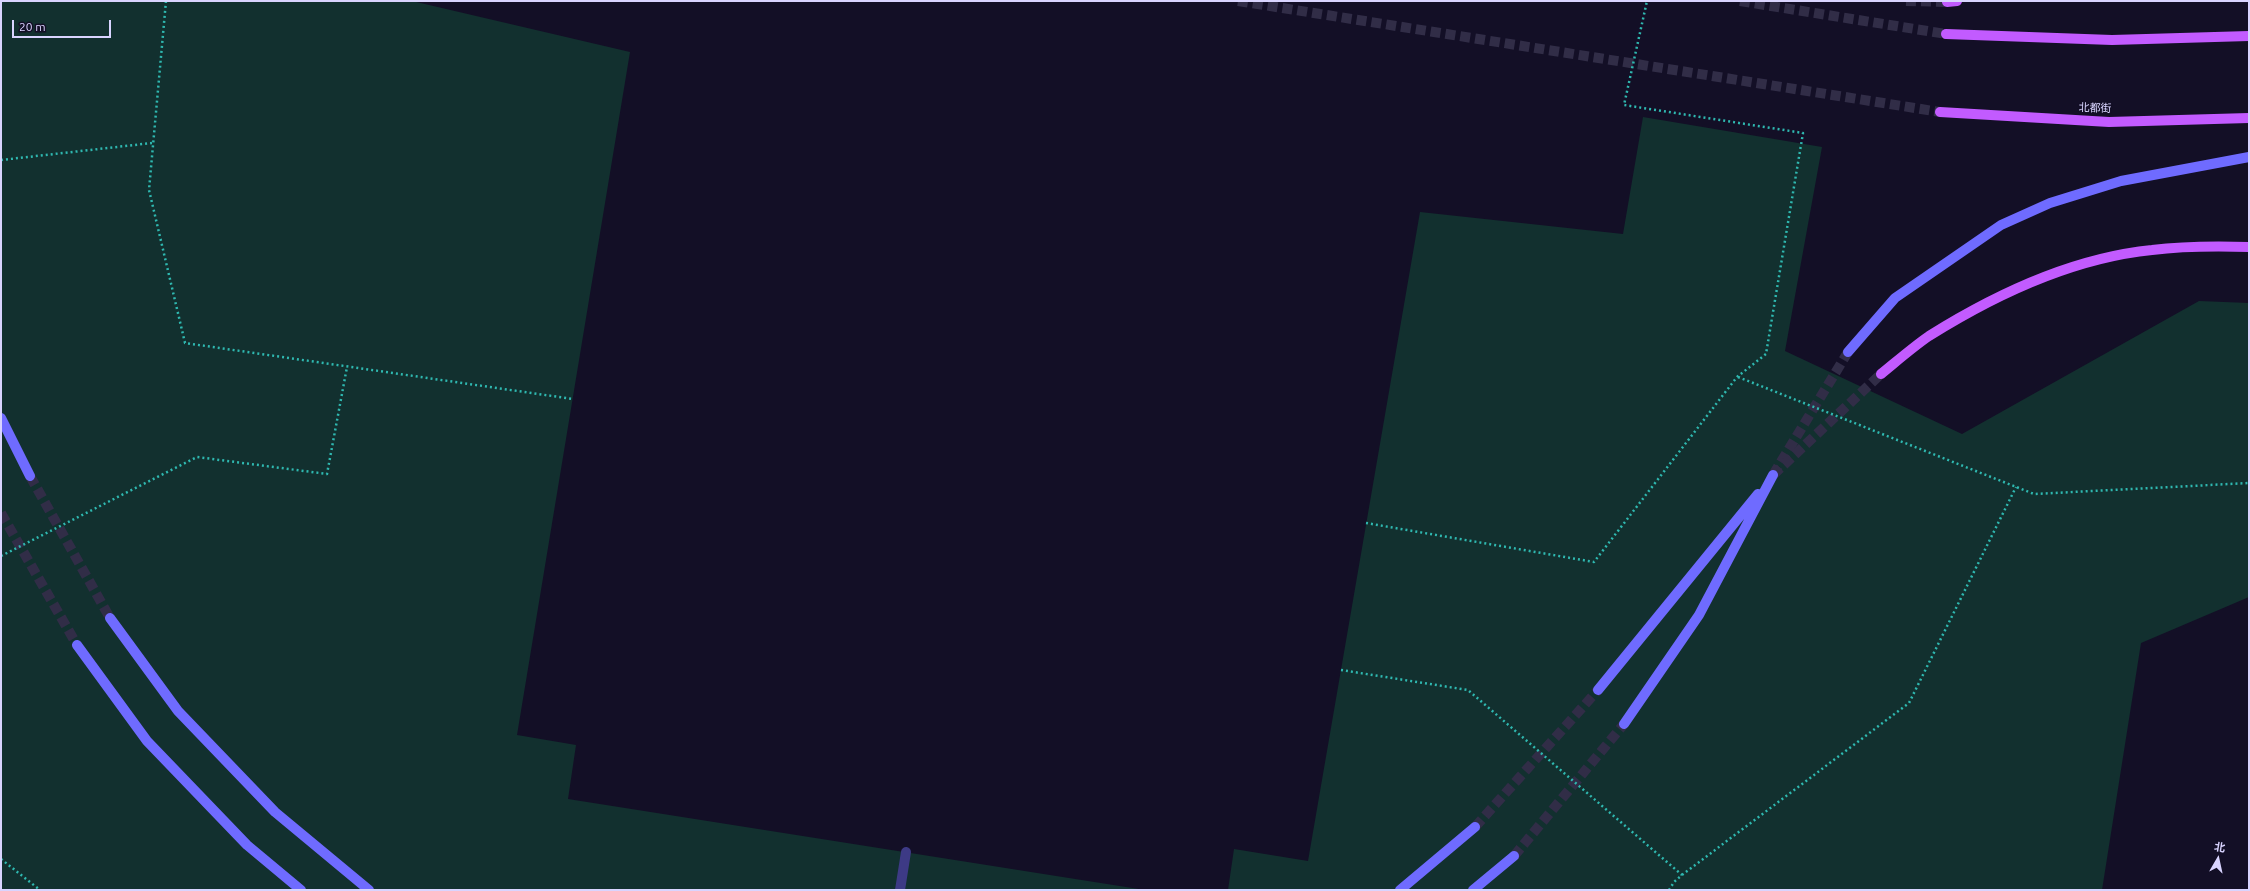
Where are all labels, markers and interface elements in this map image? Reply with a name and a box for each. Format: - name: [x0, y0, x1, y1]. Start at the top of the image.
- scale bar: [14, 12, 113, 38]
- text: 20 m: [19, 20, 46, 33]
- street label: 北都街: [2078, 101, 2112, 115]
- north arrow: [2198, 839, 2238, 879]
- text: 北: [2214, 840, 2226, 854]

